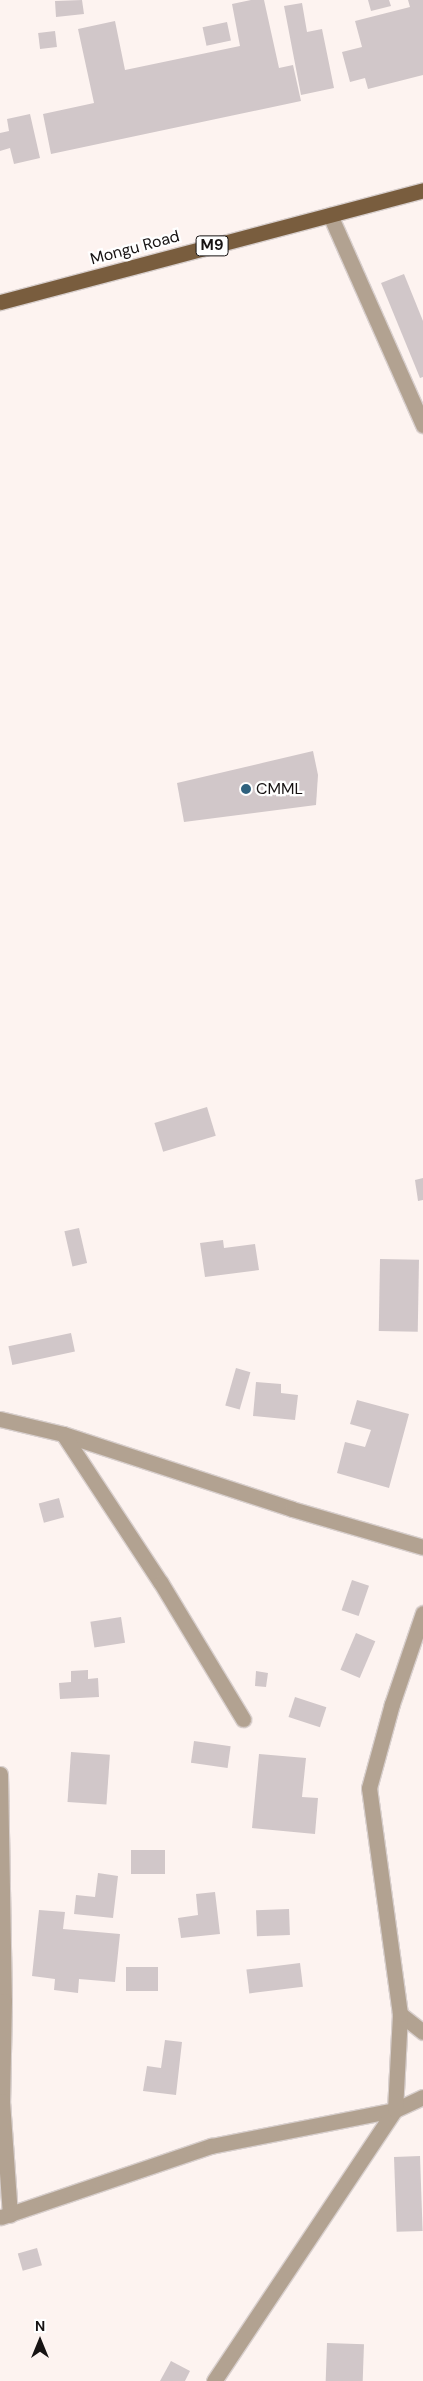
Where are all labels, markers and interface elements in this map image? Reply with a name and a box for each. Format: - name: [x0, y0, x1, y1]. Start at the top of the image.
- street label: Mongu Road: [88, 227, 182, 269]
- road number: M9: [194, 234, 230, 258]
- place label: CMML: [256, 779, 303, 799]
- marker: CMML: [240, 783, 252, 795]
- north arrow: [15, 2316, 65, 2366]
- text: N: [35, 2317, 45, 2335]

